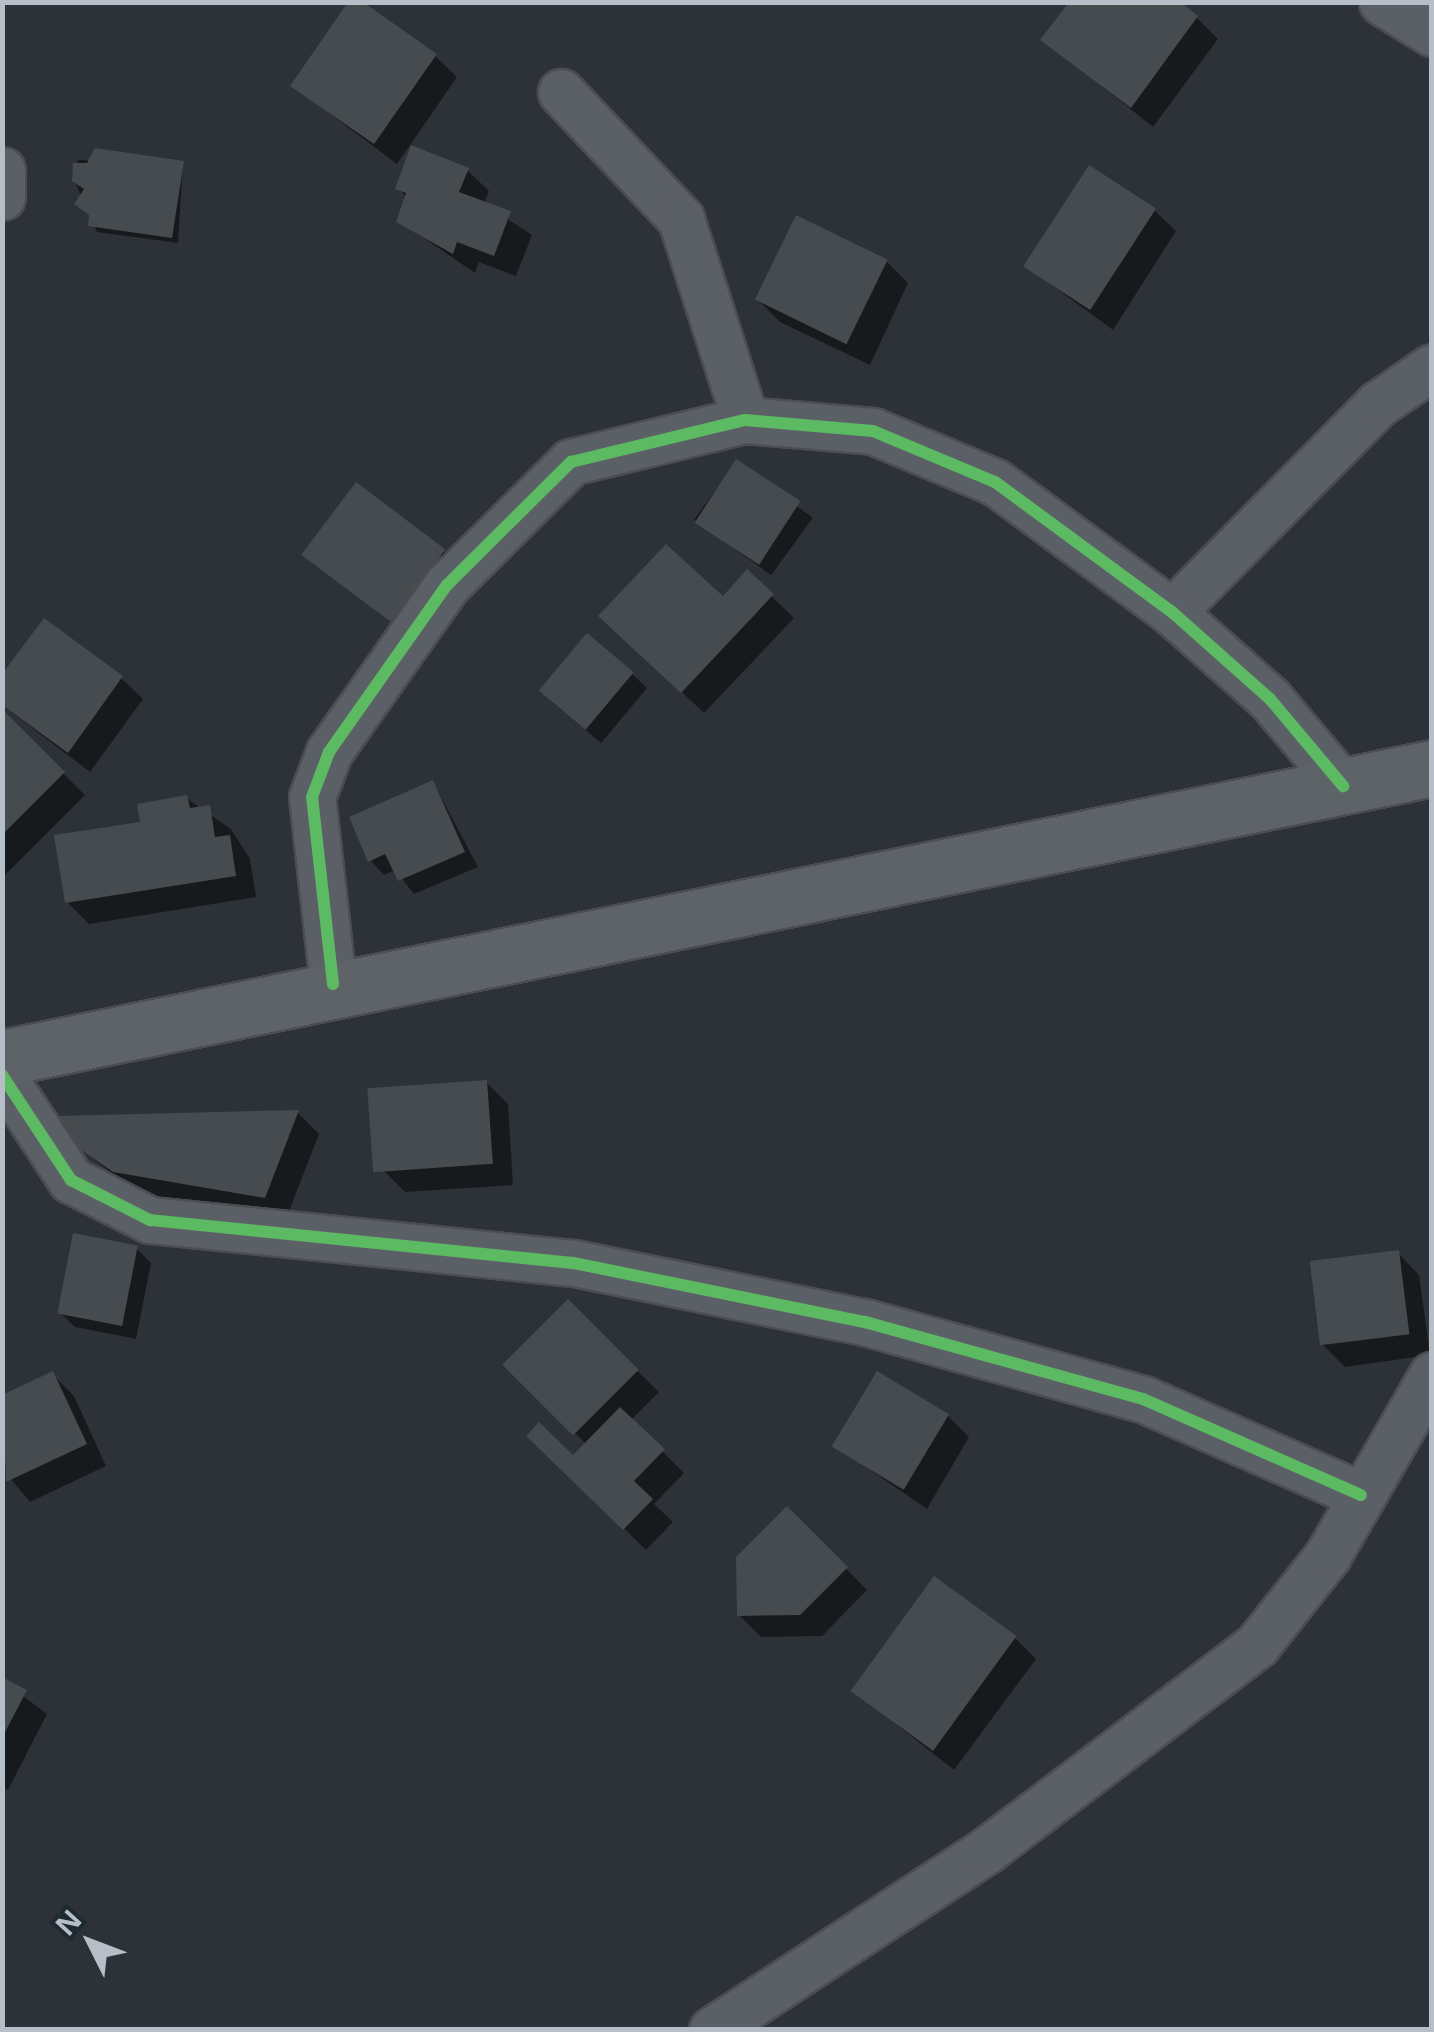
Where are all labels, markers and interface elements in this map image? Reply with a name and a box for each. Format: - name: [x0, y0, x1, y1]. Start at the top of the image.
- north arrow: [40, 1892, 140, 1992]
- text: N: [46, 1901, 89, 1943]

